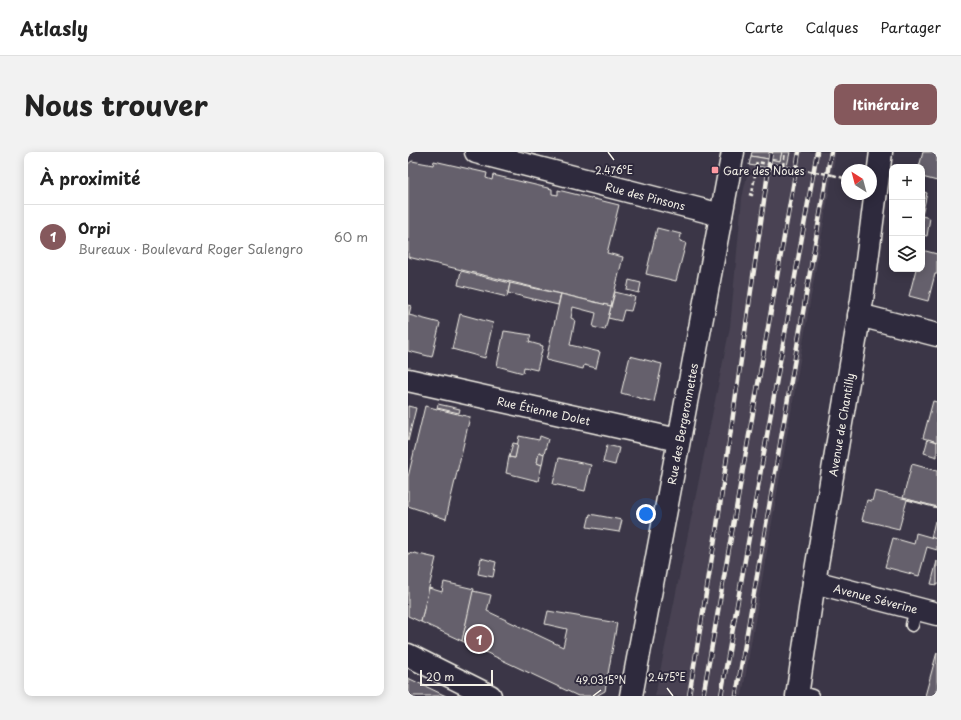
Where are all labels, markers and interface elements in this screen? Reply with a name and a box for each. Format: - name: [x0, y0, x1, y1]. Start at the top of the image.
- text: Atlasly: [20, 14, 88, 42]
- text: Carte: [745, 17, 784, 38]
- text: Calques: [806, 17, 858, 38]
- text: Partager: [880, 17, 941, 38]
- text: Nous trouver: [24, 83, 208, 126]
- button: Itinéraire: [834, 84, 937, 125]
- text: 2.476°E: [595, 162, 633, 177]
- place label: Gare des Noues: [723, 162, 805, 179]
- north arrow: [841, 164, 877, 200]
- map controls: [889, 164, 925, 272]
- button: +: [889, 164, 925, 200]
- text: À proximité: [40, 165, 140, 191]
- marker: Gare des Noues: [710, 165, 720, 175]
- street label: Rue des Pinsons: [604, 177, 687, 214]
- button: −: [889, 200, 925, 236]
- text: Orpi: [78, 216, 111, 239]
- text: 1: [50, 227, 56, 246]
- text: 60 m: [334, 227, 368, 246]
- button: layers: [889, 236, 925, 272]
- text: Bureaux · Boulevard Roger Salengro: [78, 239, 303, 258]
- street label: Rue des Bergeronnettes: [662, 362, 702, 486]
- street label: Avenue de Chantilly: [824, 371, 858, 478]
- street label: Rue Étienne Dolet: [495, 392, 592, 429]
- your location: [636, 504, 656, 524]
- street label: Avenue Séverine: [832, 579, 920, 617]
- pin: 1: [466, 624, 492, 654]
- scale bar: [420, 668, 493, 687]
- text: 20 m: [426, 668, 454, 685]
- text: 2.475°E: [648, 669, 686, 684]
- text: 49.0315°N: [576, 672, 626, 687]

